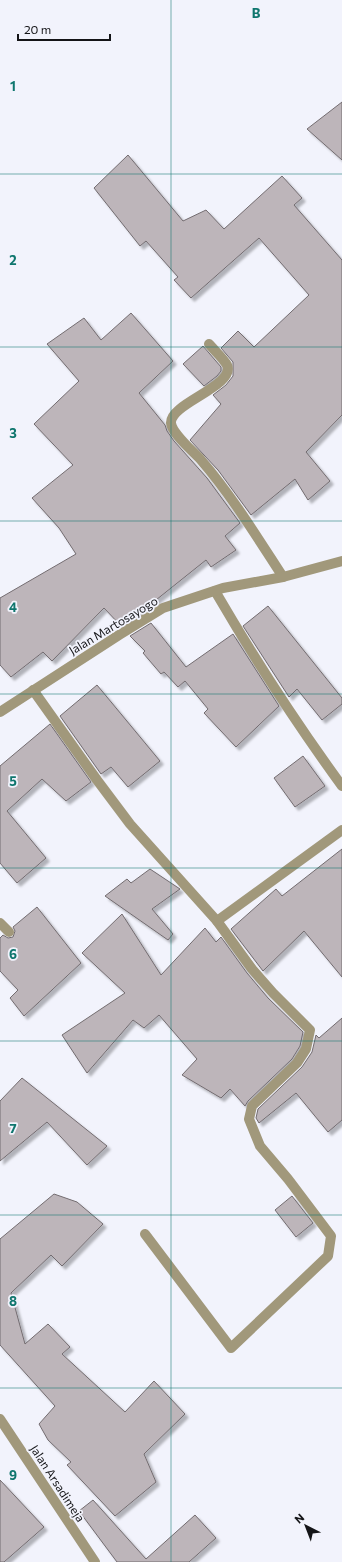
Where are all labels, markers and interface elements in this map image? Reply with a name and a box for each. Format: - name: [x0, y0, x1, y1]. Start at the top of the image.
- text: B: [252, 5, 261, 21]
- scale bar: [18, 16, 110, 42]
- text: 20 m: [24, 22, 51, 36]
- text: 1: [10, 78, 16, 94]
- text: 2: [9, 252, 17, 268]
- text: 3: [9, 425, 17, 441]
- street label: Jalan Martosayogo: [66, 593, 160, 658]
- text: 4: [9, 599, 17, 615]
- text: 5: [9, 773, 17, 789]
- text: 6: [9, 946, 17, 962]
- text: 7: [9, 1120, 17, 1136]
- text: 8: [9, 1293, 17, 1309]
- street label: Jalan Arsadimeja: [27, 1442, 88, 1525]
- text: 9: [9, 1467, 17, 1483]
- north arrow: [286, 1506, 326, 1546]
- text: N: [292, 1511, 306, 1526]

